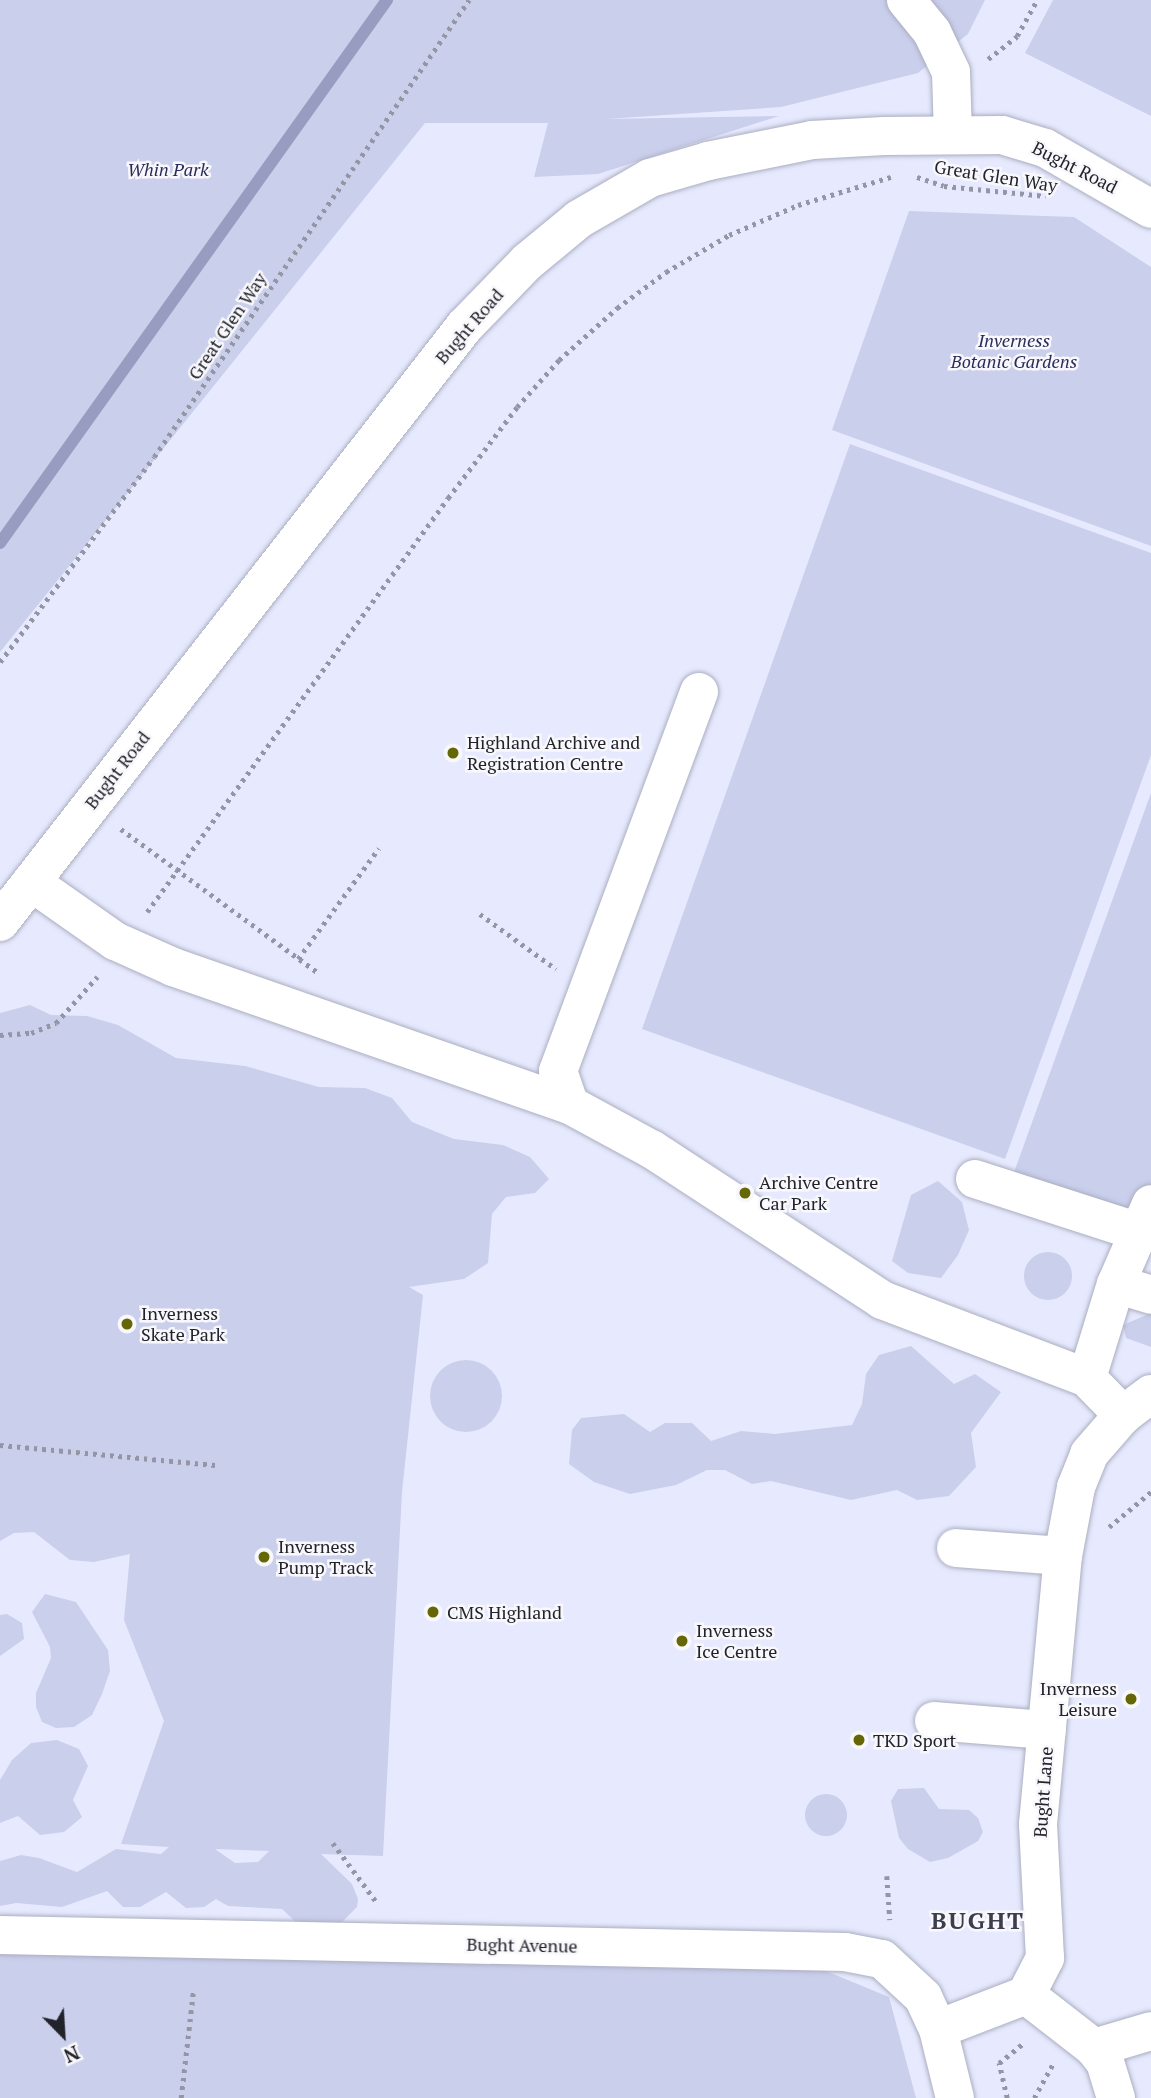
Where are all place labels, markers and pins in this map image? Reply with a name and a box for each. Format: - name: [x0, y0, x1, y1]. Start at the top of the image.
- place label: Highland Archive and Registration Centre: [467, 732, 641, 774]
- marker: Highland Archive and Registration Centre: [445, 745, 461, 761]
- place label: Archive Centre Car Park: [759, 1172, 878, 1214]
- marker: Archive Centre Car Park: [737, 1185, 753, 1201]
- place label: Inverness Skate Park: [141, 1303, 225, 1346]
- marker: Inverness Skate Park: [119, 1316, 135, 1332]
- place label: Inverness Pump Track: [278, 1536, 373, 1578]
- marker: Inverness Pump Track: [256, 1549, 272, 1565]
- place label: CMS Highland: [447, 1601, 562, 1623]
- marker: CMS Highland: [425, 1604, 441, 1620]
- place label: Inverness Ice Centre: [696, 1620, 777, 1662]
- marker: Inverness Ice Centre: [674, 1633, 690, 1649]
- place label: Inverness Leisure: [1040, 1678, 1117, 1720]
- marker: Inverness Leisure: [1123, 1691, 1139, 1707]
- place label: TKD Sport: [873, 1729, 956, 1751]
- marker: TKD Sport: [851, 1732, 867, 1748]

